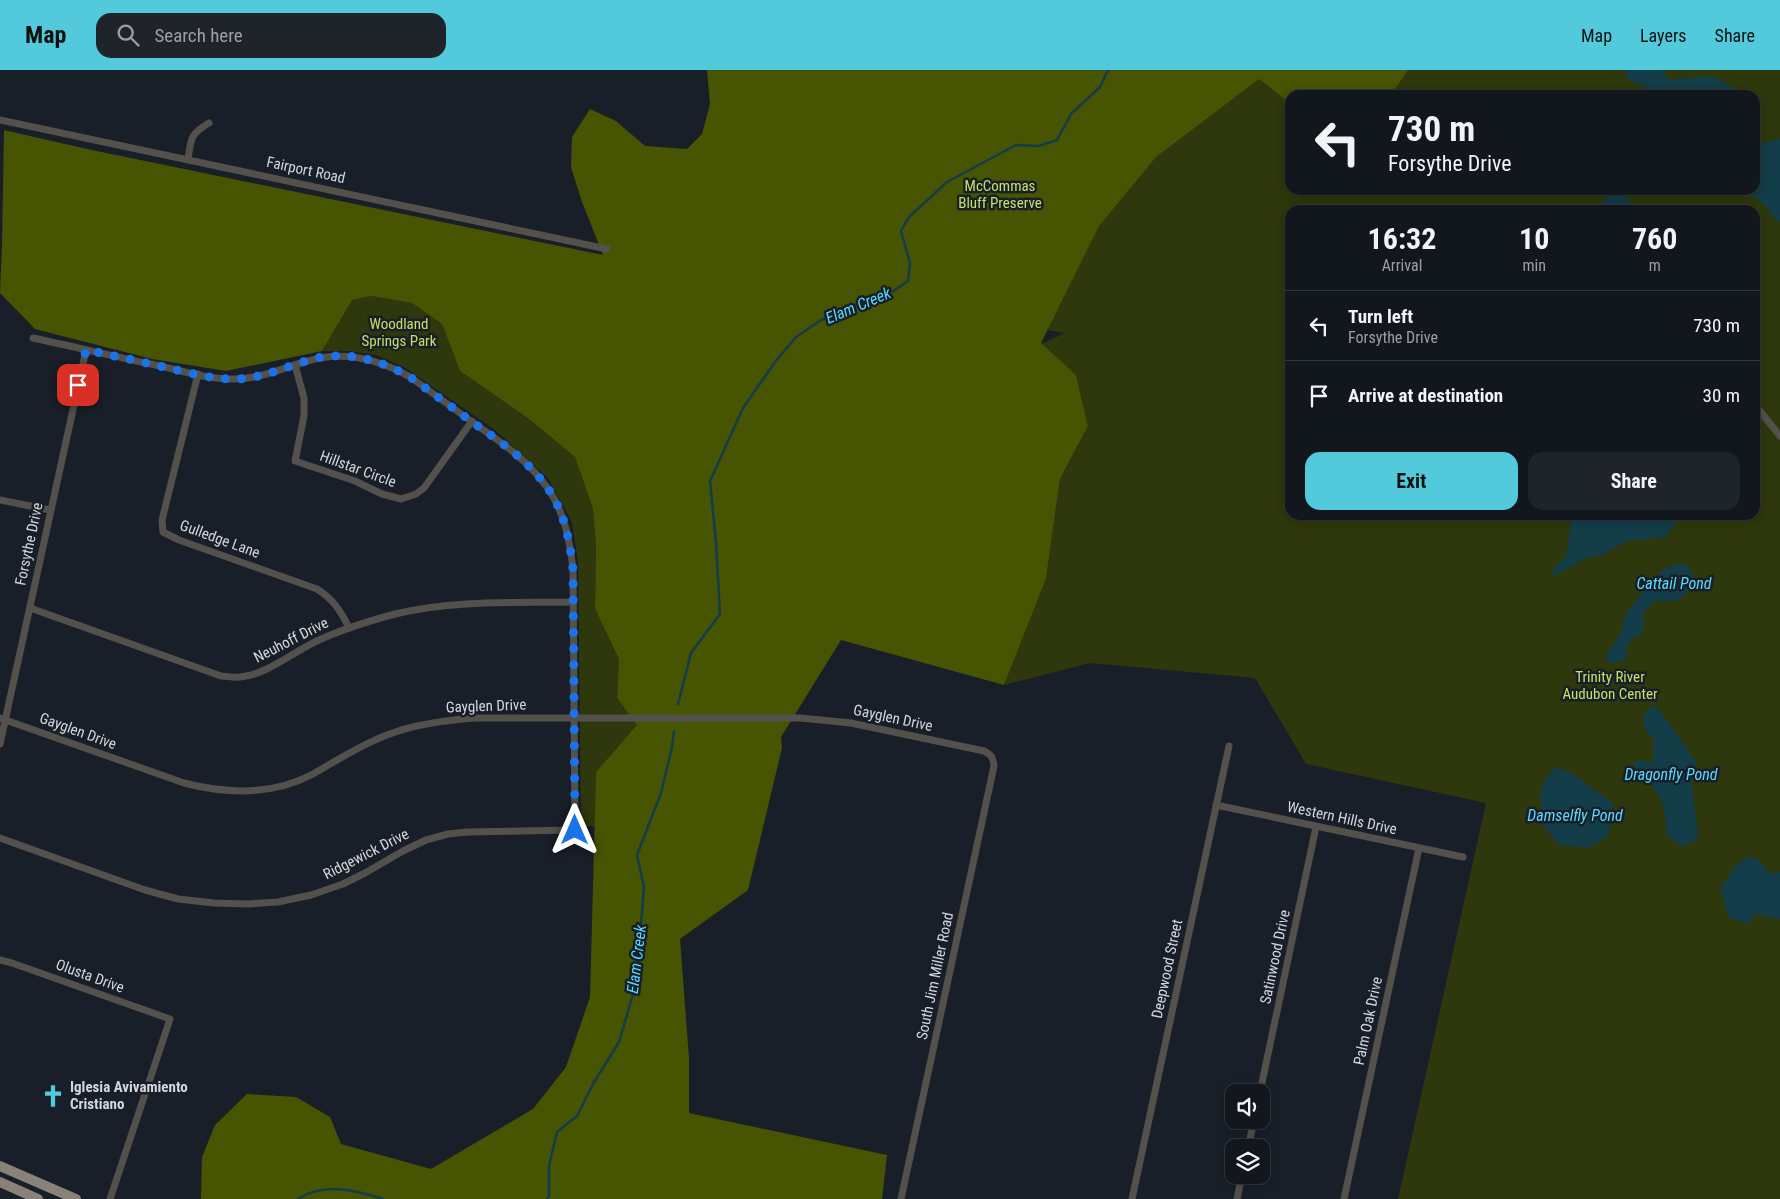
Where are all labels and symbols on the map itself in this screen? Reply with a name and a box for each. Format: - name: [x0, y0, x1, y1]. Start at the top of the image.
- street label: Fairport Road: [265, 153, 347, 187]
- park label: McCommas Bluff Preserve: [958, 177, 1042, 212]
- water label: Elam Creek: [823, 283, 895, 328]
- park label: Woodland Springs Park: [362, 315, 437, 350]
- pin: [57, 364, 99, 406]
- street label: Hillstar Circle: [317, 447, 399, 491]
- street label: Forsythe Drive: [11, 501, 47, 587]
- street label: Gulledge Lane: [177, 516, 263, 562]
- water label: Cattail Pond: [1636, 574, 1712, 593]
- street label: Neuhoff Drive: [251, 614, 331, 666]
- park label: Trinity River Audubon Center: [1563, 668, 1658, 703]
- street label: Gayglen Drive: [445, 696, 527, 716]
- street label: Gayglen Drive: [852, 701, 934, 735]
- street label: Gayglen Drive: [37, 709, 119, 753]
- water label: Dragonfly Pond: [1624, 765, 1718, 784]
- street label: Western Hills Drive: [1286, 798, 1398, 838]
- position arrow: [548, 803, 600, 855]
- water label: Damselfly Pond: [1527, 806, 1623, 825]
- street label: Ridgewick Drive: [320, 825, 412, 883]
- street label: Satinwood Drive: [1256, 908, 1294, 1006]
- street label: South Jim Miller Road: [913, 911, 957, 1041]
- street label: Deepwood Street: [1148, 918, 1186, 1020]
- water label: Elam Creek: [623, 923, 650, 994]
- street label: Olusta Drive: [53, 955, 127, 997]
- street label: Palm Oak Drive: [1350, 975, 1386, 1067]
- place label: Iglesia Avivamiento Cristiano: [70, 1078, 188, 1113]
- church icon: Iglesia Avivamiento Cristiano: [40, 1083, 66, 1109]

